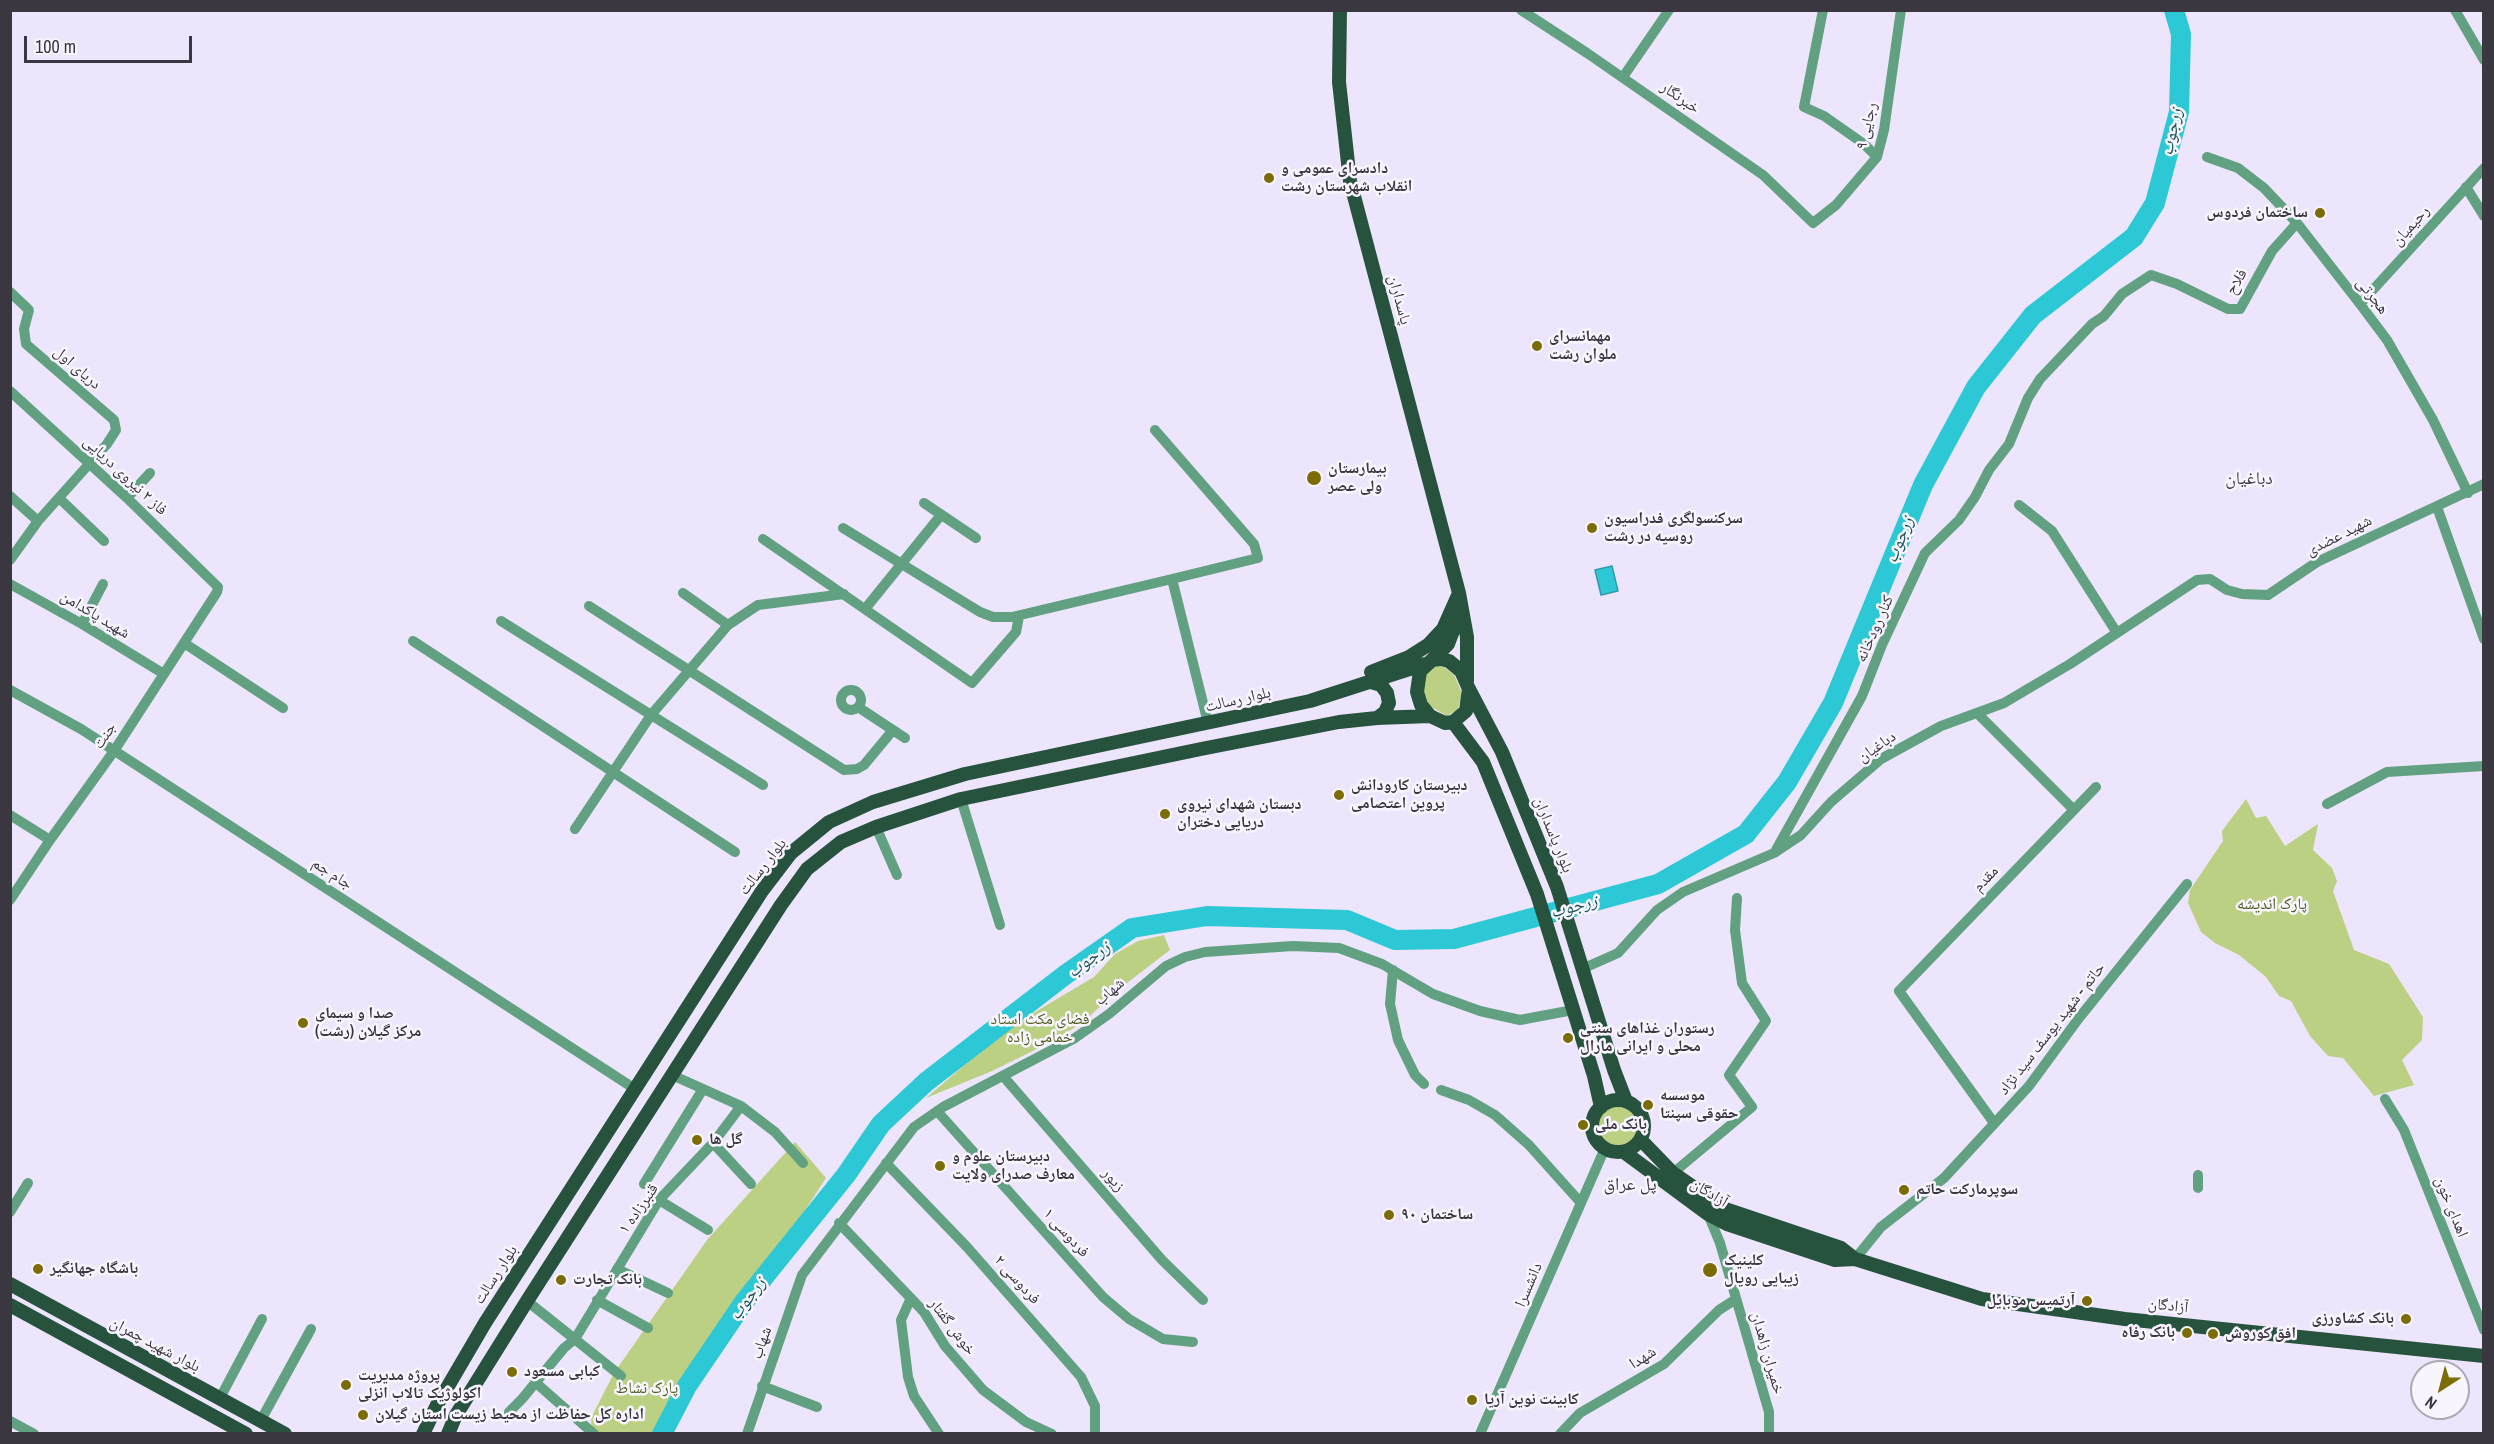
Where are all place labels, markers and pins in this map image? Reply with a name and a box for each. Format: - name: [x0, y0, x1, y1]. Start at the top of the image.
- place label: دادسرای عمومی و انقلاب شهرستان رشت: [1281, 159, 1412, 197]
- marker: دادسرای عمومی و انقلاب شهرستان رشت: [1262, 171, 1276, 185]
- place label: ساختمان فردوس: [2206, 203, 2308, 223]
- marker: ساختمان فردوس: [2313, 206, 2327, 220]
- place label: مهمانسرای ملوان رشت: [1549, 327, 1616, 365]
- marker: مهمانسرای ملوان رشت: [1530, 339, 1544, 353]
- place label: بیمارستان ولی عصر: [1328, 459, 1387, 497]
- marker: بیمارستان ولی عصر: [1305, 469, 1323, 487]
- place label: سرکنسولگری فدراسیون روسیه در رشت: [1604, 509, 1743, 547]
- marker: سرکنسولگری فدراسیون روسیه در رشت: [1585, 521, 1599, 535]
- place label: دبیرستان کارودانش پروین اعتصامی: [1351, 776, 1468, 814]
- marker: دبیرستان کارودانش پروین اعتصامی: [1332, 788, 1346, 802]
- place label: دبستان شهدای نیروی دریایی دختران: [1177, 795, 1301, 833]
- marker: دبستان شهدای نیروی دریایی دختران: [1158, 807, 1172, 821]
- place label: صدا و سیمای مرکز گیلان (رشت): [315, 1004, 421, 1042]
- marker: صدا و سیمای مرکز گیلان (رشت): [296, 1016, 310, 1030]
- place label: رستوران غذاهای سنتی محلی و ایرانی مارال: [1580, 1019, 1715, 1057]
- marker: رستوران غذاهای سنتی محلی و ایرانی مارال: [1561, 1031, 1575, 1045]
- place label: موسسه حقوقی سپنتا: [1660, 1086, 1738, 1124]
- marker: موسسه حقوقی سپنتا: [1641, 1098, 1655, 1112]
- place label: بانک ملی: [1595, 1115, 1647, 1135]
- marker: بانک ملی: [1576, 1118, 1590, 1132]
- place label: گل ها: [709, 1130, 742, 1150]
- marker: گل ها: [690, 1133, 704, 1147]
- place label: دبیرستان علوم و معارف صدرای ولایت: [952, 1147, 1075, 1185]
- marker: دبیرستان علوم و معارف صدرای ولایت: [933, 1159, 947, 1173]
- place label: سوپرمارکت حاتم: [1916, 1180, 2018, 1200]
- marker: سوپرمارکت حاتم: [1897, 1183, 1911, 1197]
- place label: ساختمان ۹۰: [1401, 1205, 1473, 1225]
- marker: ساختمان ۹۰: [1382, 1208, 1396, 1222]
- place label: کلینیک زیبایی رویال: [1724, 1251, 1799, 1289]
- place label: باشگاه جهانگیر: [50, 1259, 138, 1279]
- marker: کلینیک زیبایی رویال: [1701, 1261, 1719, 1279]
- marker: باشگاه جهانگیر: [31, 1262, 45, 1276]
- place label: بانک تجارت: [573, 1270, 642, 1290]
- marker: بانک تجارت: [554, 1273, 568, 1287]
- place label: آرتمیس موبایل: [1987, 1291, 2075, 1311]
- marker: آرتمیس موبایل: [2080, 1294, 2094, 1308]
- place label: بانک کشاورزی: [2312, 1309, 2394, 1329]
- marker: بانک کشاورزی: [2399, 1312, 2413, 1326]
- place label: بانک رفاه: [2121, 1323, 2175, 1343]
- place label: افق کوروش: [2225, 1324, 2296, 1344]
- marker: بانک رفاه: [2180, 1326, 2194, 1340]
- marker: افق کوروش: [2206, 1327, 2220, 1341]
- place label: کبابی مسعود: [524, 1362, 600, 1382]
- marker: کبابی مسعود: [505, 1365, 519, 1379]
- place label: پروژه مدیریت اکولوژیک تالاب انزلی: [358, 1366, 481, 1404]
- marker: پروژه مدیریت اکولوژیک تالاب انزلی: [339, 1378, 353, 1392]
- place label: کابینت نوین آریا: [1484, 1390, 1579, 1410]
- marker: کابینت نوین آریا: [1465, 1393, 1479, 1407]
- place label: اداره کل حفاظت از محیط زیست استان گیلان: [375, 1405, 644, 1425]
- marker: اداره کل حفاظت از محیط زیست استان گیلان: [356, 1408, 370, 1422]

